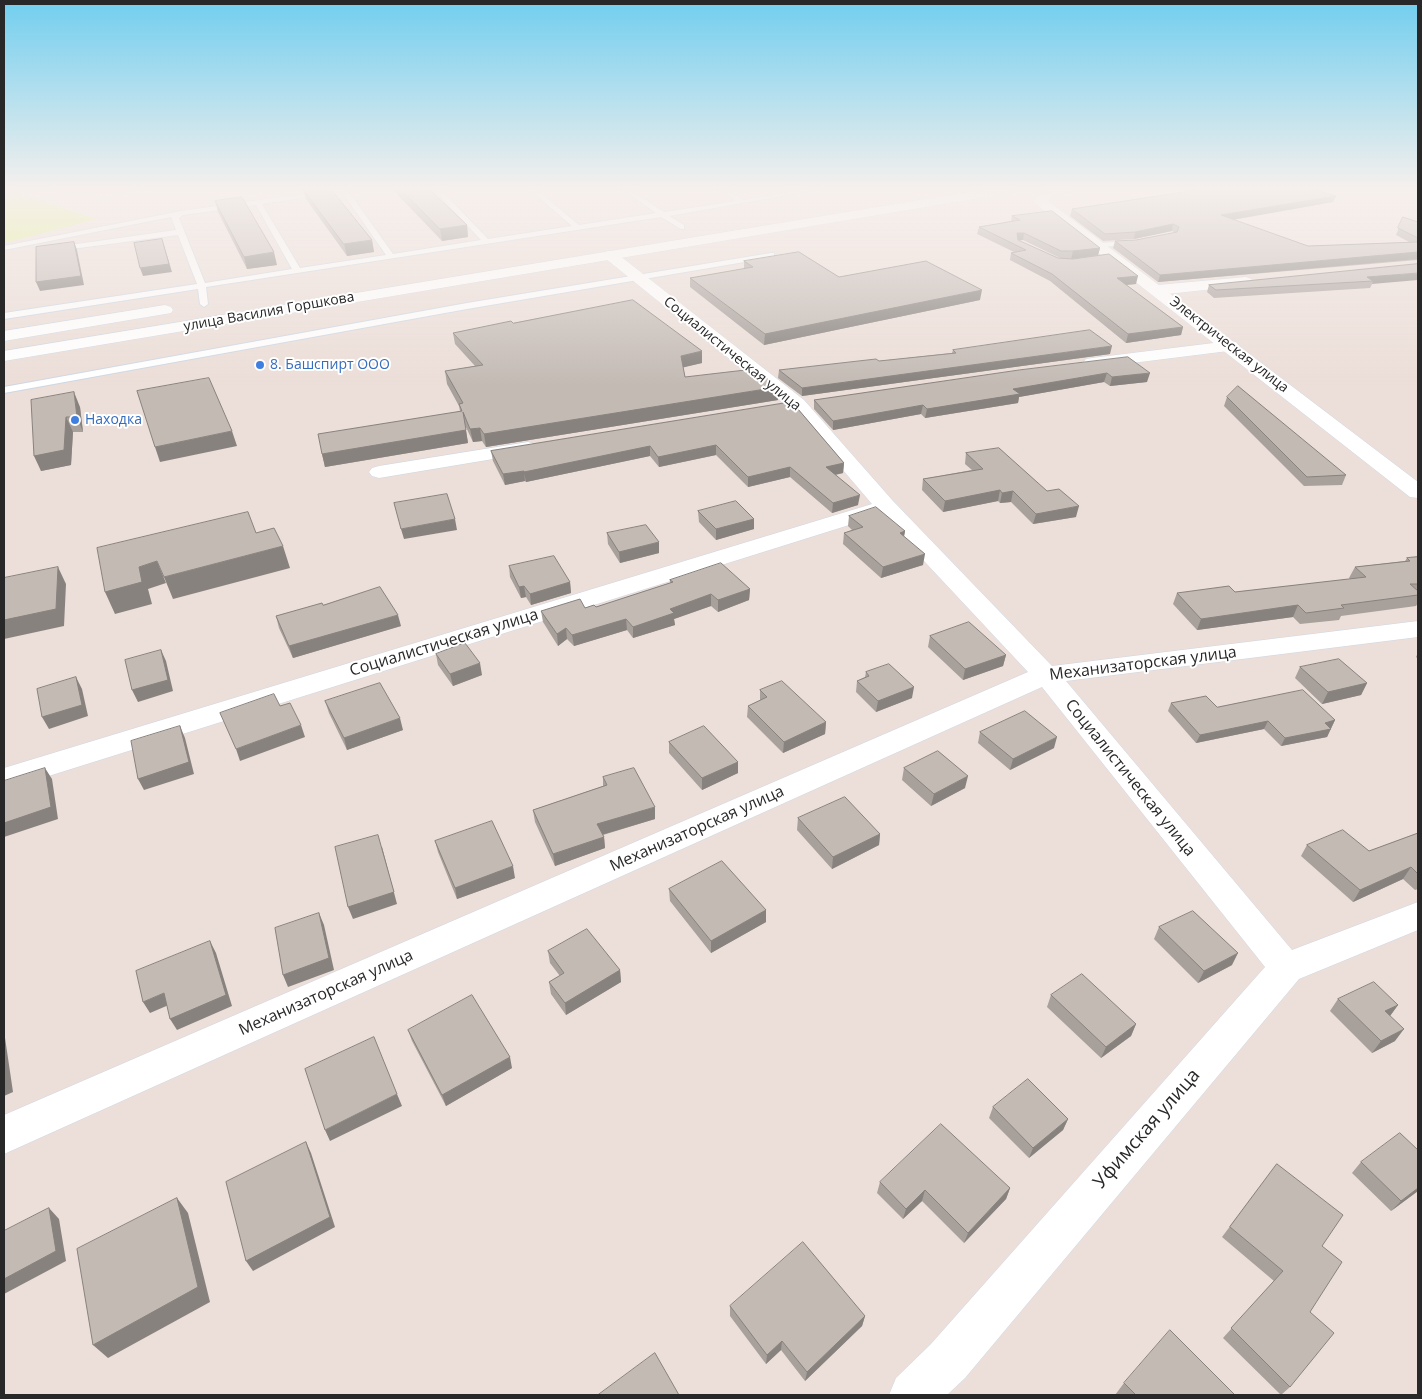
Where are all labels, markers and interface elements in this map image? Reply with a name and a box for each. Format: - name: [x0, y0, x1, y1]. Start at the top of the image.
- street label: улица Василия Горшкова: [182, 289, 356, 335]
- street label: Социалистическая улица: [660, 293, 804, 415]
- street label: Электрическая улица: [1166, 293, 1292, 397]
- place label: 8. Башспирт ООО: [270, 357, 390, 373]
- marker: 8. Башспирт ООО: [254, 359, 266, 371]
- place label: Находка: [85, 412, 142, 428]
- marker: Находка: [69, 414, 81, 426]
- street label: Социалистическая улица: [347, 605, 541, 681]
- street label: Механизаторская улица: [1048, 643, 1238, 685]
- street label: Социалистическая улица: [1061, 696, 1199, 860]
- street label: Механизаторская улица: [607, 782, 787, 876]
- street label: Механизаторская улица: [236, 946, 416, 1040]
- street label: Уфимская улица: [1089, 1064, 1205, 1194]

